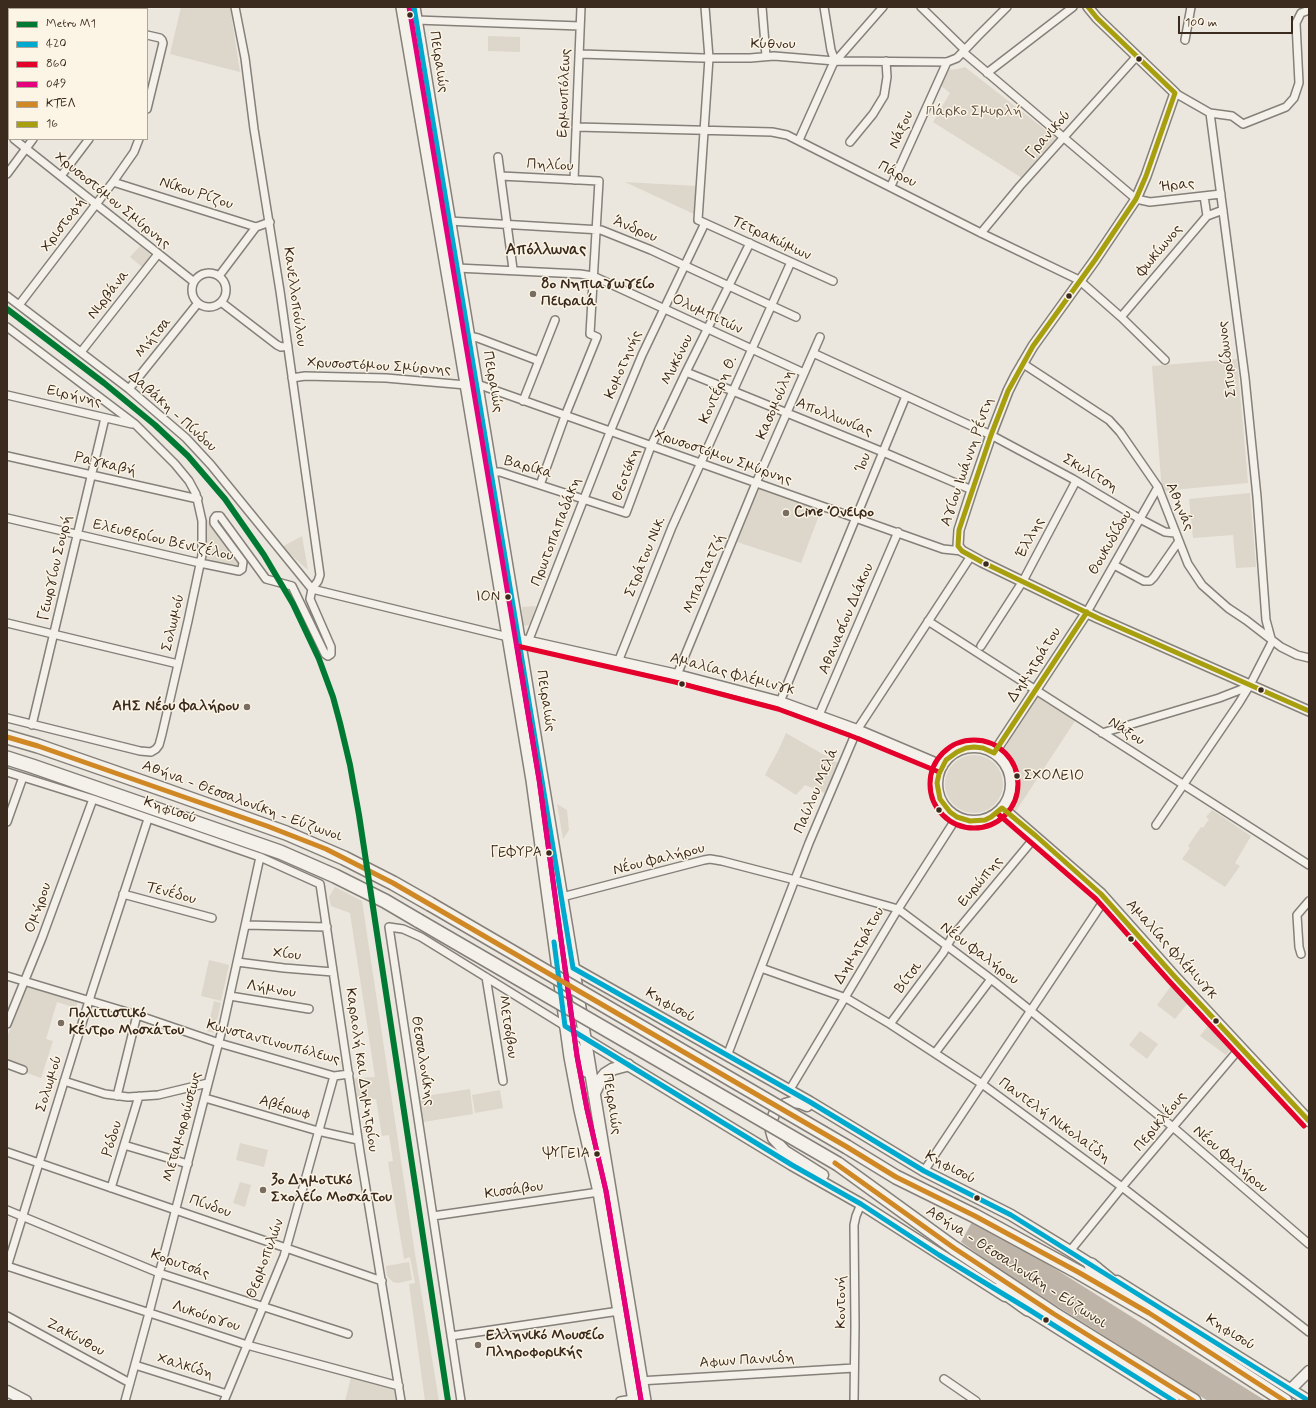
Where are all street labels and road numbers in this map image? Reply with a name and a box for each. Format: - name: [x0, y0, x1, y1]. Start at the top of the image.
- street label: Πειραιώς: [424, 30, 452, 94]
- street label: Κύθνου: [750, 36, 796, 54]
- street label: Ερμουπόλεως: [554, 48, 576, 138]
- street label: Γρανικού: [1023, 107, 1075, 163]
- street label: Νάξου: [886, 108, 918, 152]
- street label: Χρυσοστόμου Σμύρνης: [50, 149, 174, 253]
- street label: Πηλίου: [526, 156, 574, 176]
- street label: Πάρου: [875, 158, 919, 192]
- street label: Νίκου Ρίζου: [157, 174, 235, 214]
- street label: Ήρας: [1159, 175, 1195, 197]
- street label: Χριστοφή: [38, 194, 90, 256]
- street label: Άνδρου: [610, 213, 660, 247]
- street label: Τετρακώμων: [728, 213, 814, 265]
- street label: Φωκίωνος: [1133, 221, 1187, 281]
- street label: Κανελλοπούλου: [278, 246, 310, 348]
- street label: Νιρβάνα: [84, 267, 134, 323]
- street label: Ολυμπιτών: [669, 291, 745, 339]
- street label: Μήτσα: [132, 314, 176, 362]
- street label: Σπυρίδωνος: [1214, 320, 1242, 398]
- street label: Κομοτηνής: [601, 328, 647, 402]
- street label: Μυκόνου: [658, 332, 698, 388]
- street label: Πειραιώς: [478, 350, 506, 414]
- street label: Κοντέρη Θ.: [696, 353, 742, 427]
- street label: Χρυσοστόμου Σμύρνης: [306, 354, 452, 380]
- street label: Κασομούλη: [753, 367, 799, 443]
- street label: Δαβάκη - Πίνδου: [124, 368, 220, 456]
- street label: Ειρήνης: [45, 382, 103, 412]
- street label: Απολλωνίας: [793, 394, 875, 442]
- street label: Αγίου Ιωάννη Ρέντη: [938, 395, 998, 529]
- street label: Χρυσοστόμου Σμύρνης: [652, 426, 794, 490]
- street label: Θεοτόκη: [609, 446, 645, 504]
- street label: Ραγκαβή: [72, 449, 138, 481]
- street label: Ίου: [852, 451, 876, 475]
- street label: Σκυλίτση: [1059, 451, 1121, 497]
- street label: Βαρίκα: [502, 453, 554, 483]
- street label: Πρωτοπαπαδάκη: [528, 475, 586, 589]
- street label: Αθηνάς: [1161, 480, 1197, 534]
- street label: Θουκυδίδου: [1085, 507, 1137, 579]
- street label: Γεωργίου Σουρή: [35, 513, 77, 623]
- street label: Στράτου Νικ.: [622, 514, 670, 600]
- street label: Έλλης: [1013, 515, 1049, 561]
- street label: Ελευθερίου Βενιζέλου: [91, 516, 235, 566]
- street label: Μπαλτατζή: [680, 531, 730, 617]
- street label: Αθανασίου Διάκου: [815, 561, 879, 677]
- street label: Σολωμού: [159, 593, 189, 653]
- street label: Δημητράτου: [1004, 624, 1066, 706]
- street label: Αμαλίας Φλέμινγκ: [668, 650, 796, 700]
- street label: Πειραιώς: [531, 669, 559, 733]
- street label: Νάξου: [1104, 714, 1148, 750]
- street label: Παύλου Μελά: [791, 746, 843, 836]
- street label: Αθήνα - Θεσσαλονίκη - Εύζωνοι: [139, 757, 345, 847]
- street label: Κηφισού: [141, 794, 199, 828]
- street label: Νέου Φαλήρου: [611, 840, 707, 880]
- street label: Ευρώπης: [955, 853, 1007, 911]
- street label: Τενέδου: [144, 879, 198, 909]
- street label: Ομήρου: [22, 880, 56, 936]
- street label: Αμαλίας Φλέμινγκ: [1121, 896, 1221, 1004]
- street label: Δημητράτου: [831, 904, 889, 988]
- street label: Νέου Φαλήρου: [936, 919, 1022, 989]
- street label: Χίου: [272, 945, 302, 965]
- street label: Βίτσι: [891, 959, 927, 997]
- street label: Λήμνου: [245, 977, 297, 1003]
- street label: Κηφισού: [642, 984, 698, 1028]
- street label: Καραολή και Δημητρίου: [341, 987, 381, 1153]
- street label: Μετσόβου: [493, 994, 521, 1060]
- street label: Θεσσαλονίκης: [406, 1015, 438, 1107]
- street label: Κωνσταντινουπόλεως: [204, 1017, 342, 1069]
- street label: Σολωμού: [33, 1053, 67, 1115]
- street label: Μεταμορφώσεως: [160, 1070, 206, 1184]
- street label: Πειραιώς: [597, 1072, 625, 1136]
- street label: Παντελή Νικολαΐδη: [994, 1074, 1114, 1168]
- street label: Περικλέους: [1131, 1088, 1191, 1156]
- street label: Αβέρωφ: [257, 1092, 313, 1124]
- street label: Ρόδου: [99, 1119, 127, 1159]
- street label: Νέου Φαλήρου: [1189, 1122, 1271, 1198]
- street label: Κηφισού: [922, 1147, 978, 1189]
- street label: Κισσάβου: [483, 1178, 545, 1204]
- street label: Πίνδου: [187, 1191, 233, 1223]
- street label: Αθήνα - Θεσσαλονίκη - Εύζωνοι: [922, 1203, 1110, 1333]
- street label: Θερμοπυλών: [243, 1217, 289, 1301]
- street label: Κορυτσάς: [148, 1246, 212, 1284]
- street label: Κοντονή: [833, 1275, 851, 1329]
- street label: Λυκούργου: [170, 1298, 242, 1336]
- street label: Κηφισού: [1202, 1311, 1258, 1355]
- street label: Ζακύνθου: [42, 1315, 108, 1361]
- street label: Χαλκίδη: [155, 1350, 215, 1384]
- street label: Αφων Παννιδη: [699, 1350, 795, 1372]

